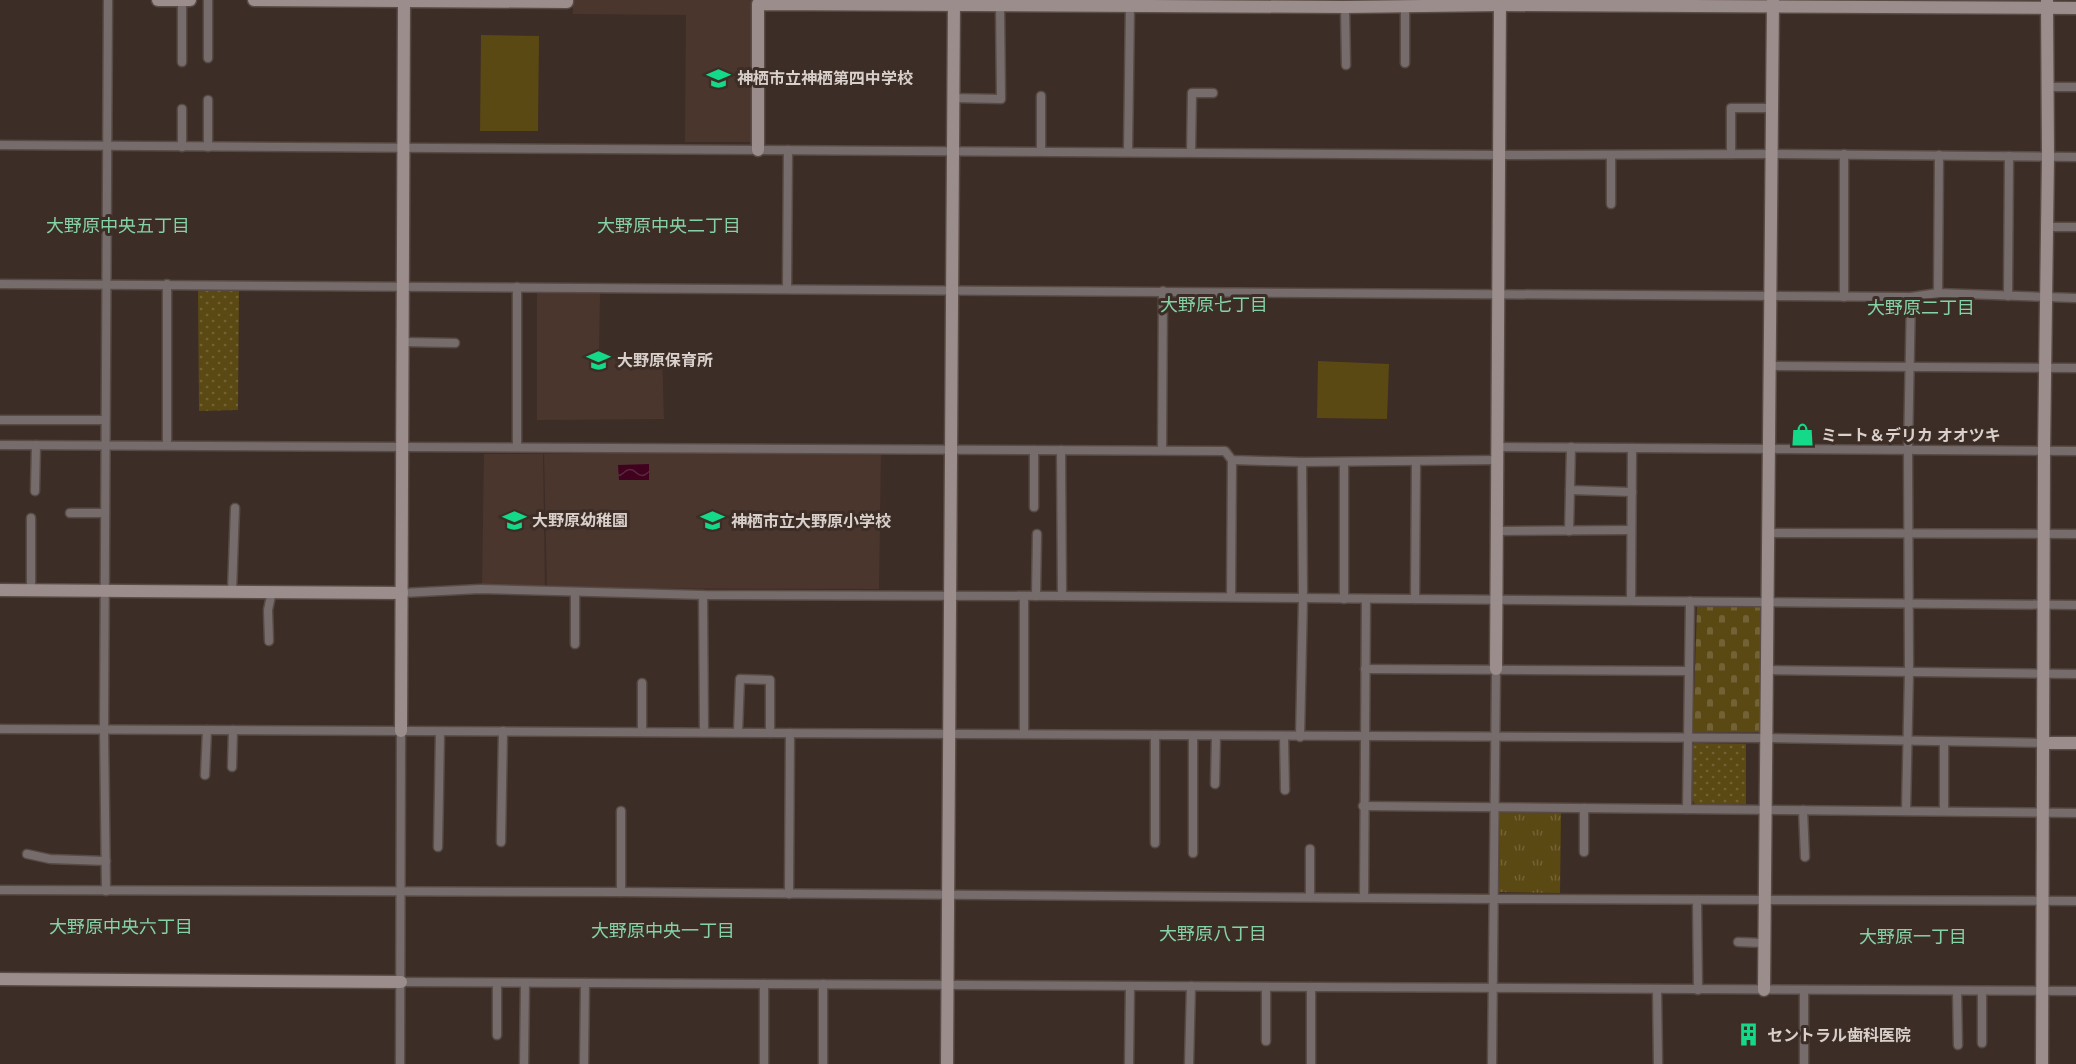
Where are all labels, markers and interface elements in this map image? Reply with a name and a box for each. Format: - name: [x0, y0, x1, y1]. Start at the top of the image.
- school or university icon: 神栖市立神栖第四中学校: [706, 65, 732, 91]
- place label: 神栖市立神栖第四中学校: [737, 68, 913, 88]
- district label: 大野原中央五丁目: [46, 214, 190, 237]
- district label: 大野原中央二丁目: [597, 214, 741, 237]
- district label: 大野原七丁目: [1160, 293, 1268, 316]
- district label: 大野原二丁目: [1867, 296, 1975, 319]
- school or university icon: 大野原保育所: [586, 347, 612, 373]
- place label: 大野原保育所: [617, 350, 713, 370]
- shop icon: ミート＆デリカ オオツキ: [1790, 422, 1816, 448]
- place label: ミート＆デリカ オオツキ: [1821, 425, 2001, 445]
- school or university icon: 大野原幼稚園: [501, 507, 527, 533]
- school or university icon: 神栖市立大野原小学校: [700, 508, 726, 534]
- place label: 大野原幼稚園: [532, 510, 628, 530]
- place label: 神栖市立大野原小学校: [731, 511, 891, 531]
- district label: 大野原中央六丁目: [49, 915, 193, 938]
- district label: 大野原中央一丁目: [591, 919, 735, 942]
- district label: 大野原八丁目: [1159, 922, 1267, 945]
- district label: 大野原一丁目: [1859, 925, 1967, 948]
- building icon: セントラル歯科医院: [1736, 1022, 1762, 1048]
- place label: セントラル歯科医院: [1767, 1025, 1911, 1045]

